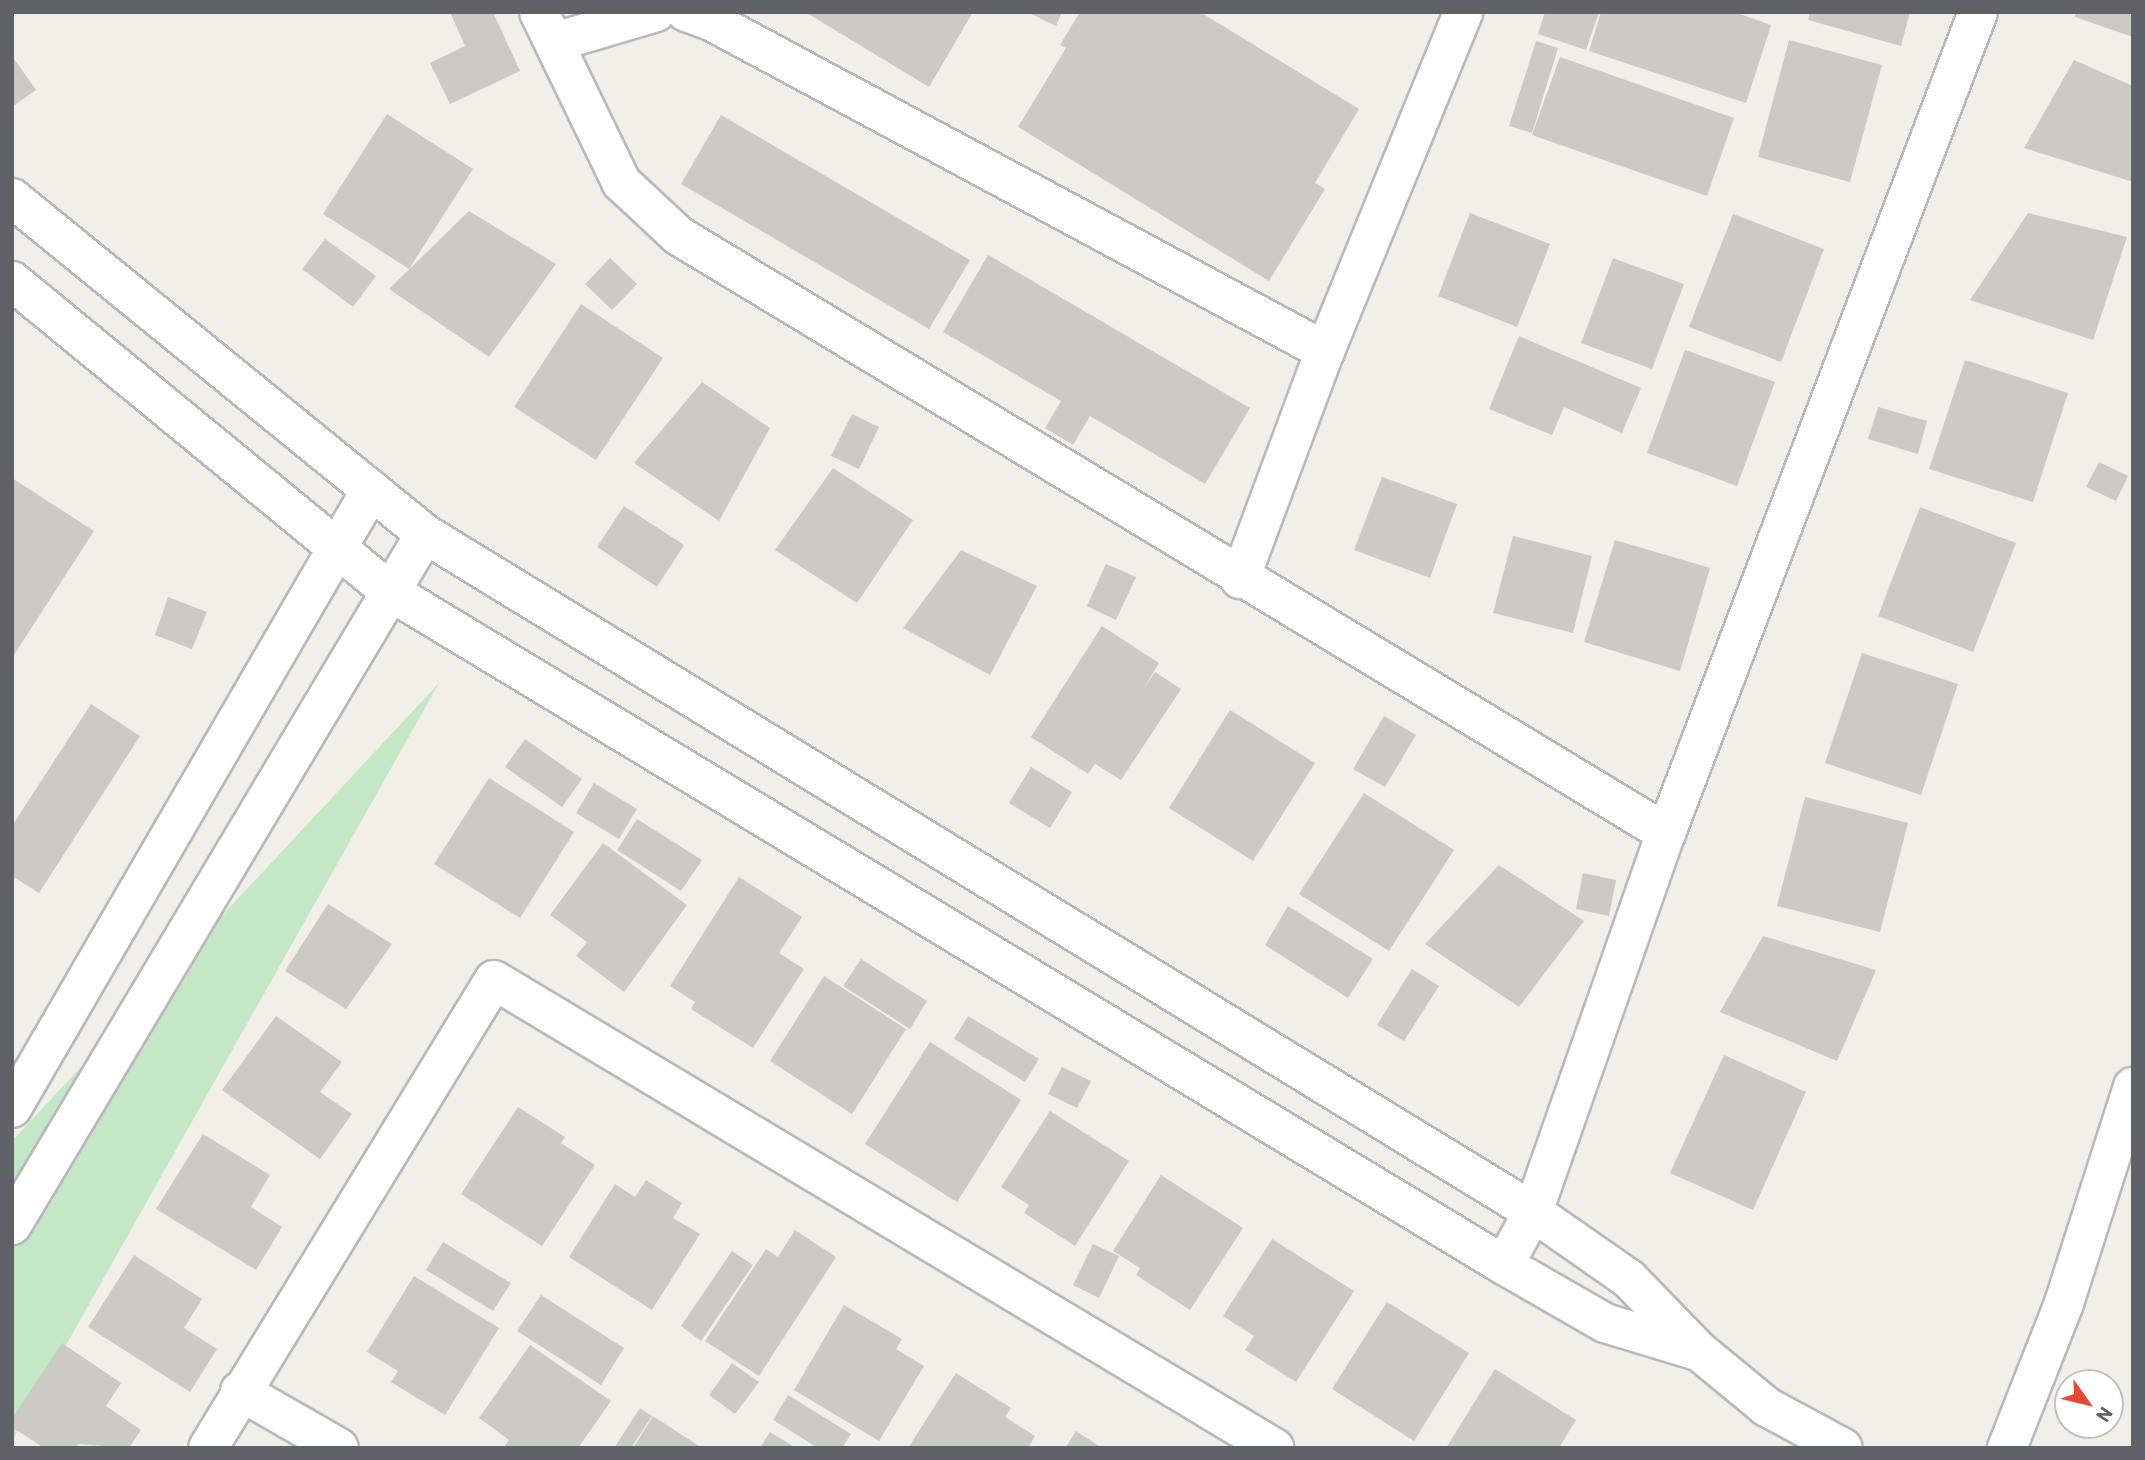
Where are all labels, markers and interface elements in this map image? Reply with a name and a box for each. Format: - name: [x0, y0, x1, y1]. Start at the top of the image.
- north arrow: [2054, 1369, 2124, 1439]
- text: N: [2092, 1403, 2118, 1427]

